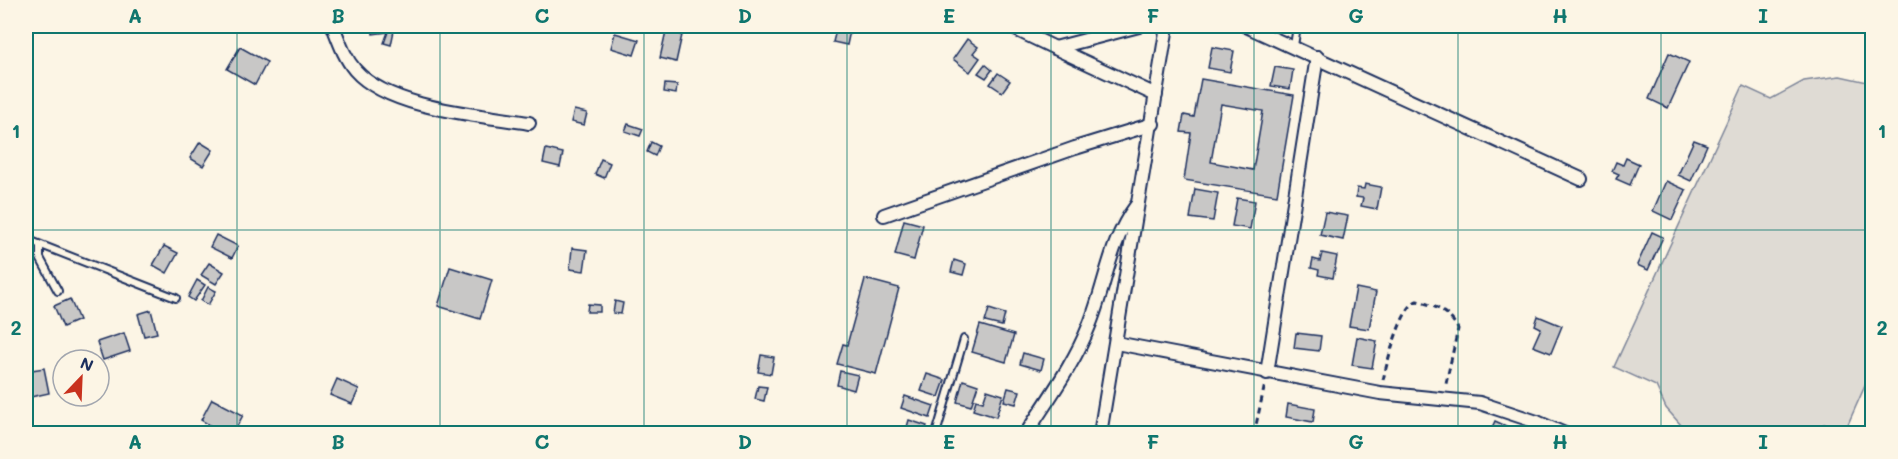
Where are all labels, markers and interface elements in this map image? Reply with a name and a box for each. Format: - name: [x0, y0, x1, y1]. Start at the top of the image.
- text: A: [128, 2, 142, 28]
- text: B: [331, 2, 345, 28]
- text: C: [535, 2, 550, 28]
- text: D: [738, 2, 752, 28]
- text: E: [943, 2, 955, 28]
- text: F: [1147, 2, 1160, 28]
- text: G: [1348, 2, 1364, 28]
- text: H: [1552, 2, 1568, 28]
- text: I: [1758, 2, 1768, 28]
- text: 1: [12, 117, 20, 143]
- text: 1: [1878, 117, 1886, 143]
- text: 2: [10, 314, 22, 340]
- text: 2: [1876, 314, 1888, 340]
- north arrow: [51, 348, 111, 408]
- text: N: [77, 352, 97, 376]
- text: A: [128, 428, 142, 454]
- text: B: [331, 428, 345, 454]
- text: C: [535, 428, 550, 454]
- text: D: [738, 428, 752, 454]
- text: E: [943, 428, 955, 454]
- text: F: [1147, 428, 1160, 454]
- text: G: [1348, 428, 1364, 454]
- text: H: [1552, 428, 1568, 454]
- text: I: [1758, 428, 1768, 454]

